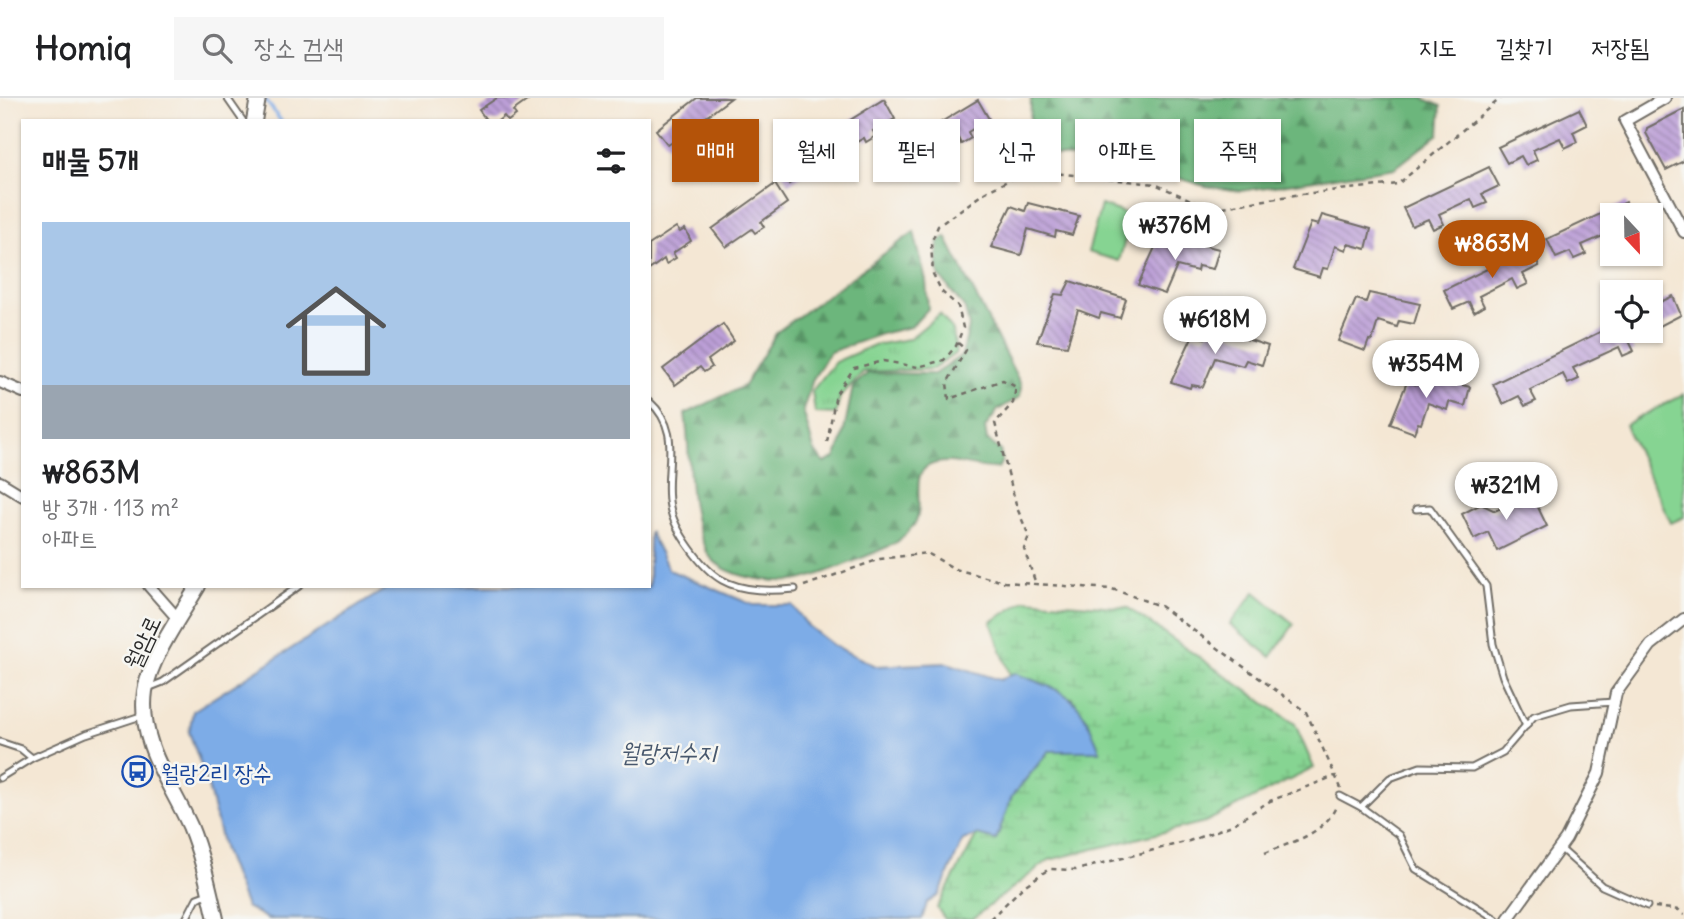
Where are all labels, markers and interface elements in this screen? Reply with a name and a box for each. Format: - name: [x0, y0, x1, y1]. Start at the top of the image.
- search box: [174, 17, 664, 80]
- text: Homiq: [35, 27, 132, 69]
- icon: search: [198, 29, 236, 67]
- text: 장소 검색: [254, 31, 344, 64]
- text: 지도: [1419, 32, 1457, 62]
- text: 길찾기: [1495, 32, 1553, 62]
- text: 저장됨: [1591, 32, 1649, 62]
- chip: 매매: [672, 119, 759, 182]
- chip: 월세: [773, 119, 859, 182]
- chip: 필터: [873, 119, 960, 182]
- chip: 신규: [974, 119, 1061, 182]
- chip: 아파트: [1075, 119, 1180, 182]
- chip: 주택: [1194, 119, 1281, 182]
- text: 매물 5개: [42, 141, 139, 179]
- icon: filters: [592, 142, 630, 180]
- pin: ₩376M: [1126, 202, 1224, 262]
- north arrow: [1600, 203, 1662, 266]
- map controls: [1600, 203, 1663, 343]
- text: ₩376M: [1138, 210, 1212, 239]
- pin: ₩863M: [1443, 220, 1541, 280]
- text: ₩863M: [1454, 228, 1530, 257]
- icon: home: [273, 268, 399, 394]
- button: locate: [1600, 280, 1663, 343]
- pin: ₩618M: [1166, 296, 1264, 356]
- text: ₩618M: [1179, 304, 1251, 333]
- pin: ₩354M: [1377, 341, 1475, 400]
- text: ₩354M: [1388, 348, 1464, 377]
- text: ₩863M: [42, 453, 140, 491]
- pin: ₩321M: [1457, 462, 1555, 522]
- text: ₩321M: [1471, 470, 1541, 499]
- text: 방 3개 · 113 m²: [42, 493, 179, 522]
- text: 아파트: [42, 524, 98, 553]
- street label: 월암로: [117, 611, 167, 673]
- water label: 월랑저수지: [620, 737, 719, 767]
- bus stop icon: 월랑2리 장수: [121, 755, 155, 789]
- place label: 월랑2리 장수: [161, 758, 272, 787]

